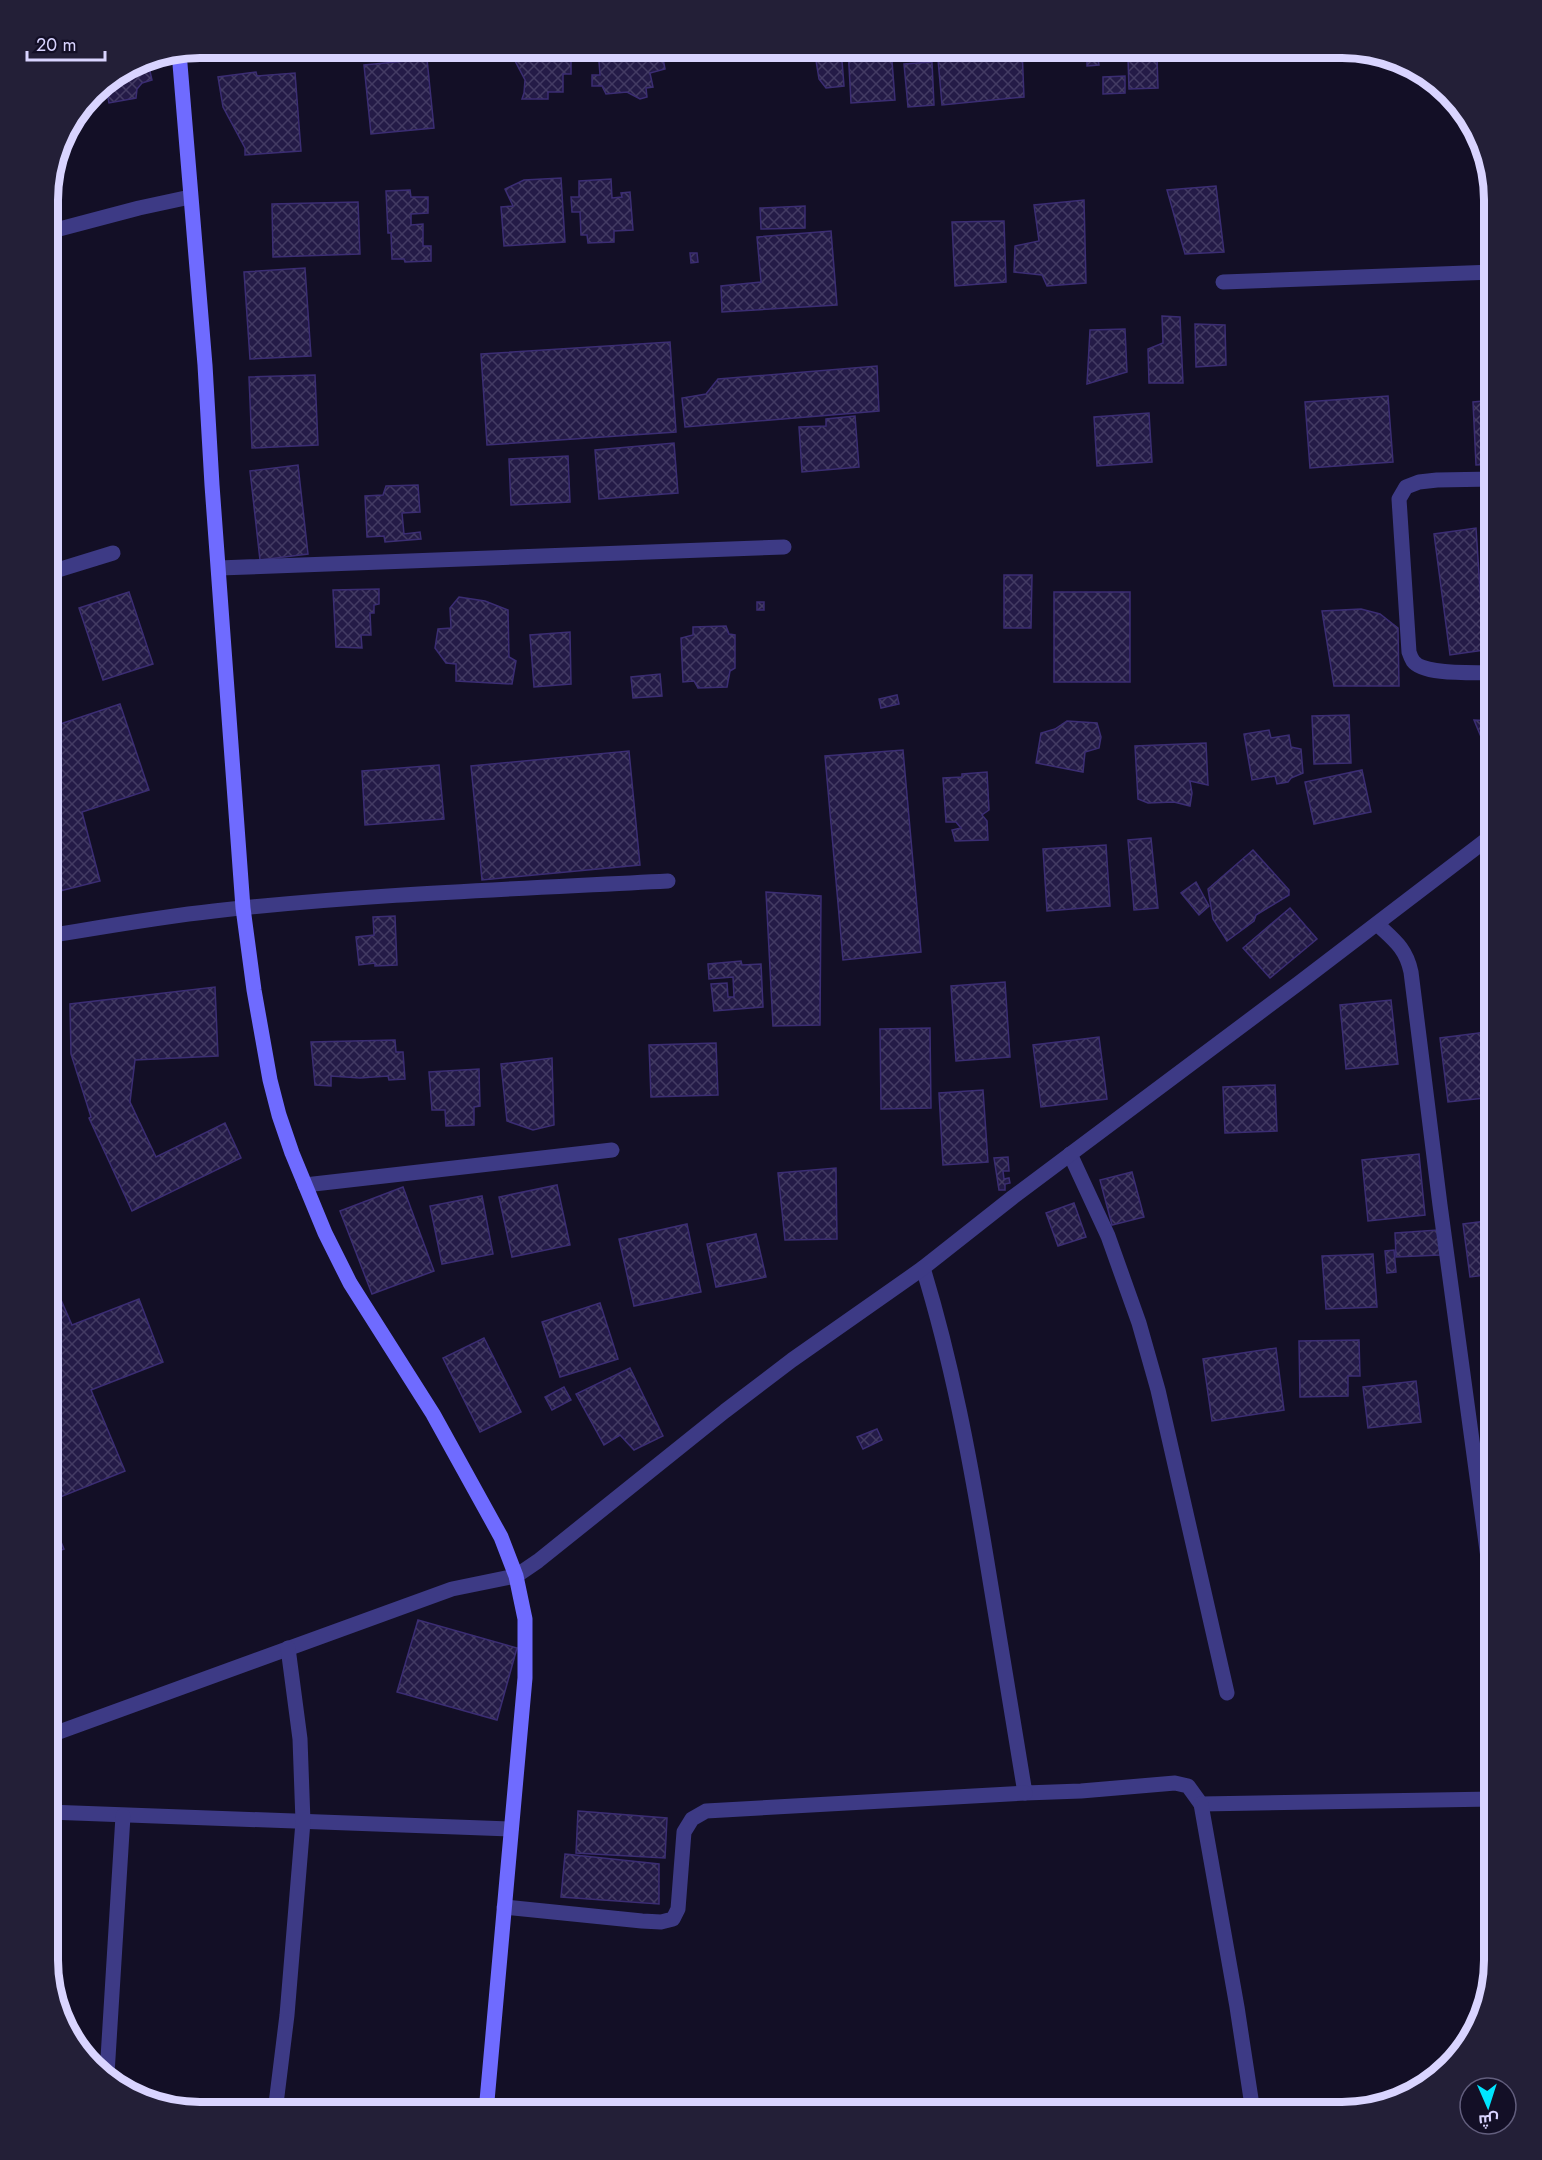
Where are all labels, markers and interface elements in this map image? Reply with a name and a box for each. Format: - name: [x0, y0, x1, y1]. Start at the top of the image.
- scale bar: [27, 24, 105, 62]
- text: 20 m: [36, 32, 76, 58]
- north arrow: [1458, 2076, 1518, 2136]
- text: ش: [1478, 2108, 1500, 2133]

